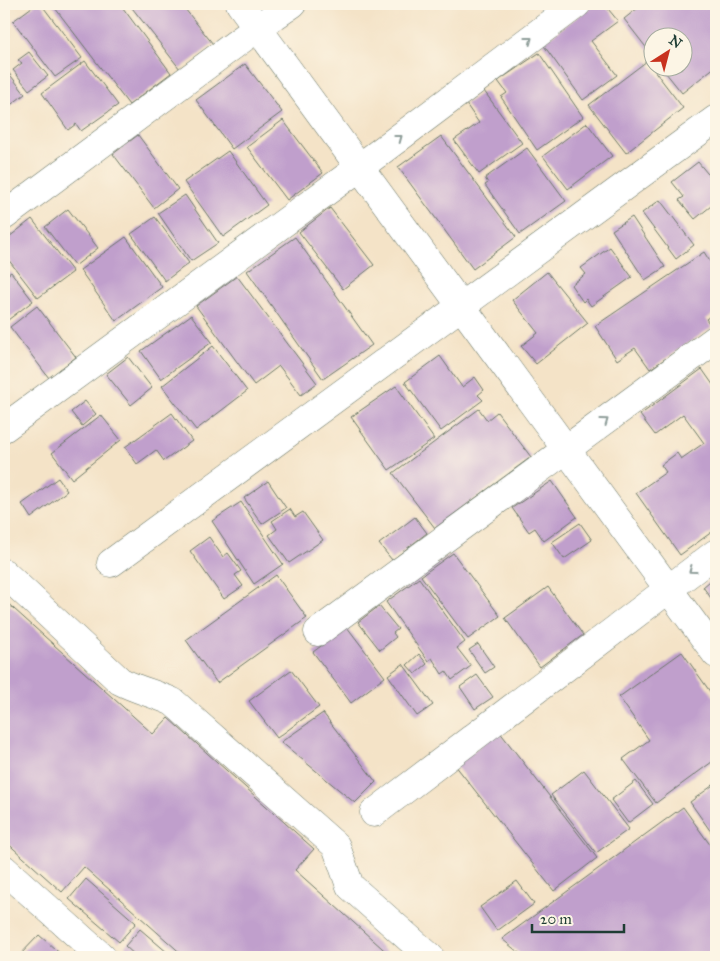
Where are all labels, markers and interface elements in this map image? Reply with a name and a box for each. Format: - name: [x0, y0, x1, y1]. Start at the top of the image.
- north arrow: [642, 28, 692, 78]
- text: N: [666, 32, 685, 52]
- one-way arrow: [523, 37, 533, 46]
- one-way arrow: [393, 135, 403, 144]
- one-way arrow: [599, 418, 608, 426]
- one-way arrow: [689, 565, 698, 573]
- scale bar: [532, 901, 625, 933]
- text: 20 m: [540, 910, 572, 928]

